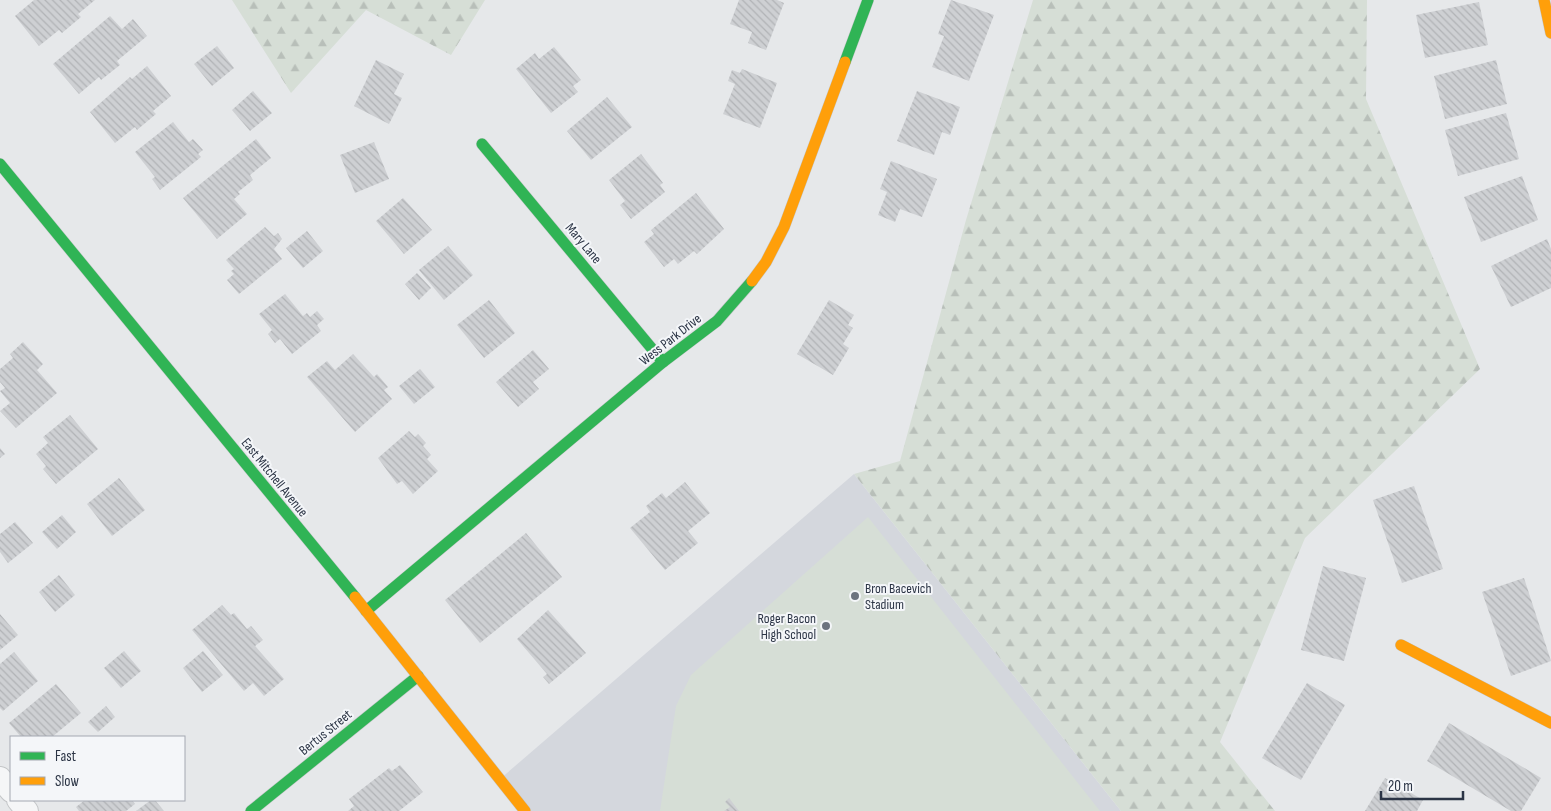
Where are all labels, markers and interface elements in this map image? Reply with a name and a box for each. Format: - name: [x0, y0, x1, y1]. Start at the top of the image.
- street label: Mary Lane: [562, 220, 605, 267]
- street label: Wess Park Drive: [636, 310, 705, 369]
- street label: East Mitchell Avenue: [238, 434, 312, 520]
- place label: Bron Bacevich Stadium: [865, 580, 931, 613]
- marker: Bron Bacevich Stadium: [849, 590, 861, 602]
- place label: Roger Bacon High School: [758, 610, 816, 643]
- marker: Roger Bacon High School: [820, 620, 832, 632]
- street label: Bertus Street: [295, 706, 355, 759]
- legend: [10, 736, 185, 801]
- text: Fast: [55, 747, 77, 766]
- scale bar: [1381, 768, 1464, 800]
- text: Slow: [55, 772, 79, 791]
- text: 20 m: [1388, 777, 1413, 796]

